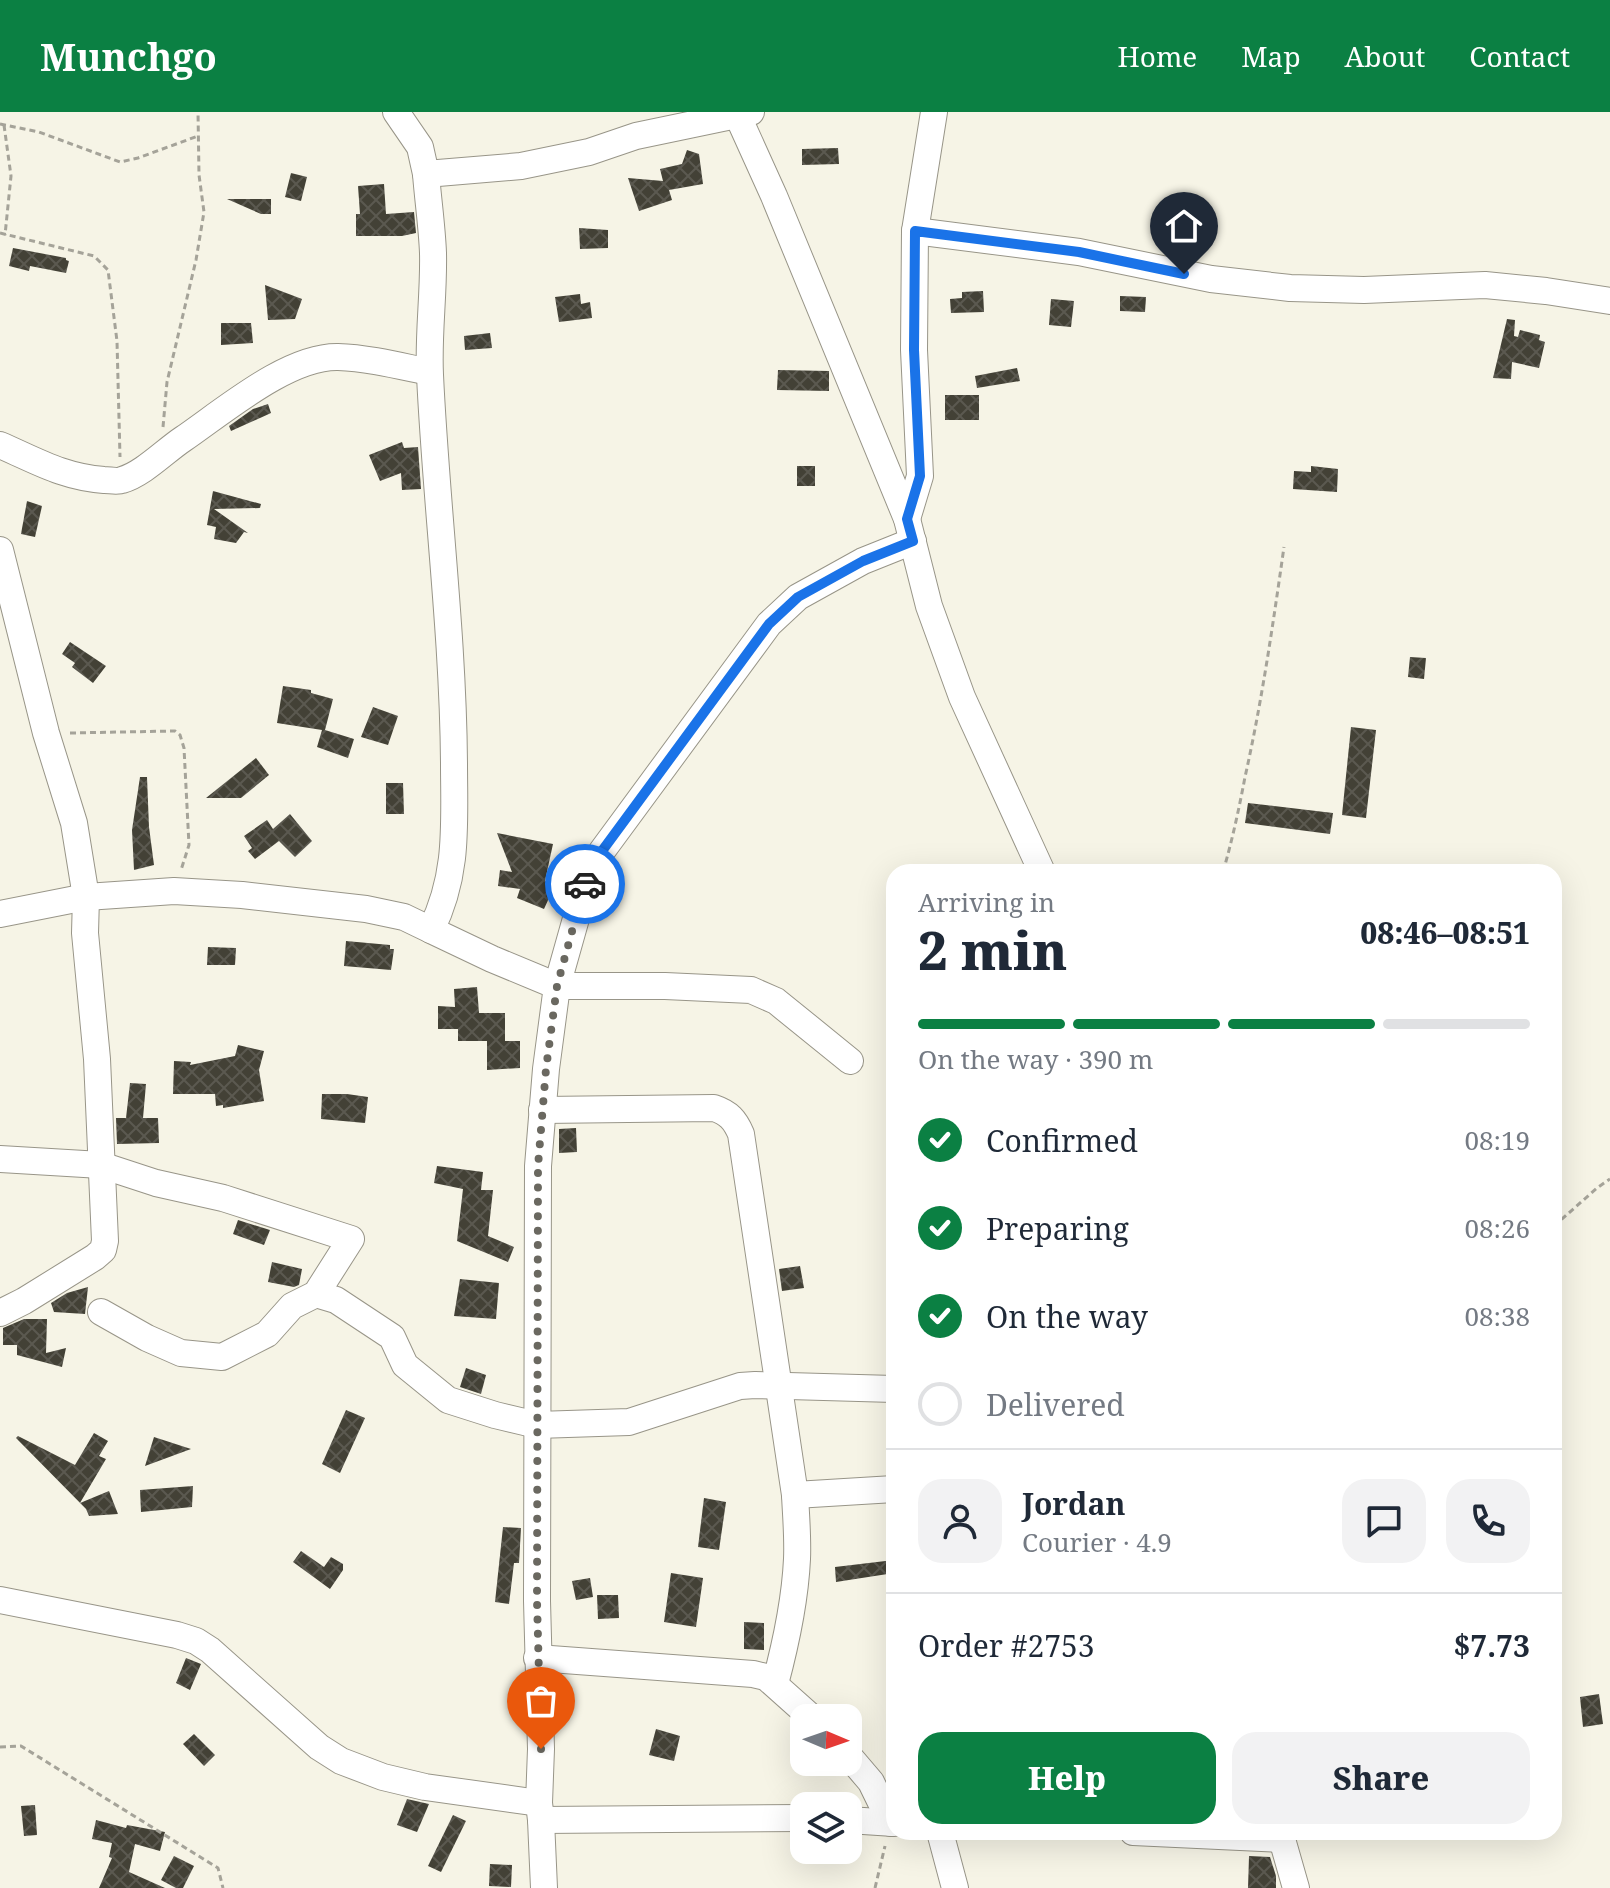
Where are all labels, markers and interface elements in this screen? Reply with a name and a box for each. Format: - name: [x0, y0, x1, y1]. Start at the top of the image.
- text: Munchgo: [40, 30, 217, 82]
- text: Home: [1118, 37, 1197, 75]
- text: Map: [1241, 37, 1301, 75]
- text: About: [1345, 37, 1425, 75]
- text: Contact: [1469, 37, 1570, 75]
- pin: [1150, 192, 1218, 274]
- icon: home: [1162, 204, 1206, 248]
- courier: [545, 844, 625, 924]
- icon: car: [563, 862, 607, 906]
- text: Arriving in: [918, 884, 1055, 920]
- text: 08:46–08:51: [1360, 912, 1530, 953]
- text: 2 min: [918, 914, 1067, 985]
- text: On the way · 390 m: [918, 1041, 1153, 1077]
- icon: check: [918, 1118, 962, 1162]
- text: Confirmed: [986, 1120, 1138, 1161]
- text: 08:19: [1464, 1122, 1530, 1158]
- icon: check: [918, 1206, 962, 1250]
- text: Preparing: [986, 1208, 1129, 1249]
- text: 08:26: [1464, 1210, 1530, 1246]
- icon: check: [918, 1294, 962, 1338]
- text: On the way: [986, 1296, 1148, 1337]
- text: 08:38: [1464, 1298, 1530, 1334]
- text: Delivered: [986, 1384, 1125, 1425]
- button: person: [918, 1479, 1002, 1563]
- button: chat: [1342, 1479, 1426, 1563]
- button: phone: [1446, 1479, 1530, 1563]
- text: Jordan: [1022, 1483, 1125, 1524]
- text: Courier · 4.9: [1022, 1524, 1172, 1560]
- text: Order #2753: [918, 1625, 1095, 1666]
- text: $7.73: [1453, 1625, 1530, 1666]
- pin: [507, 1667, 575, 1749]
- icon: bag: [519, 1679, 563, 1723]
- north arrow: [790, 1704, 862, 1776]
- map controls: [790, 1704, 862, 1864]
- button: Help: [918, 1732, 1216, 1824]
- button: Share: [1232, 1732, 1530, 1824]
- button: layers: [790, 1792, 862, 1864]

